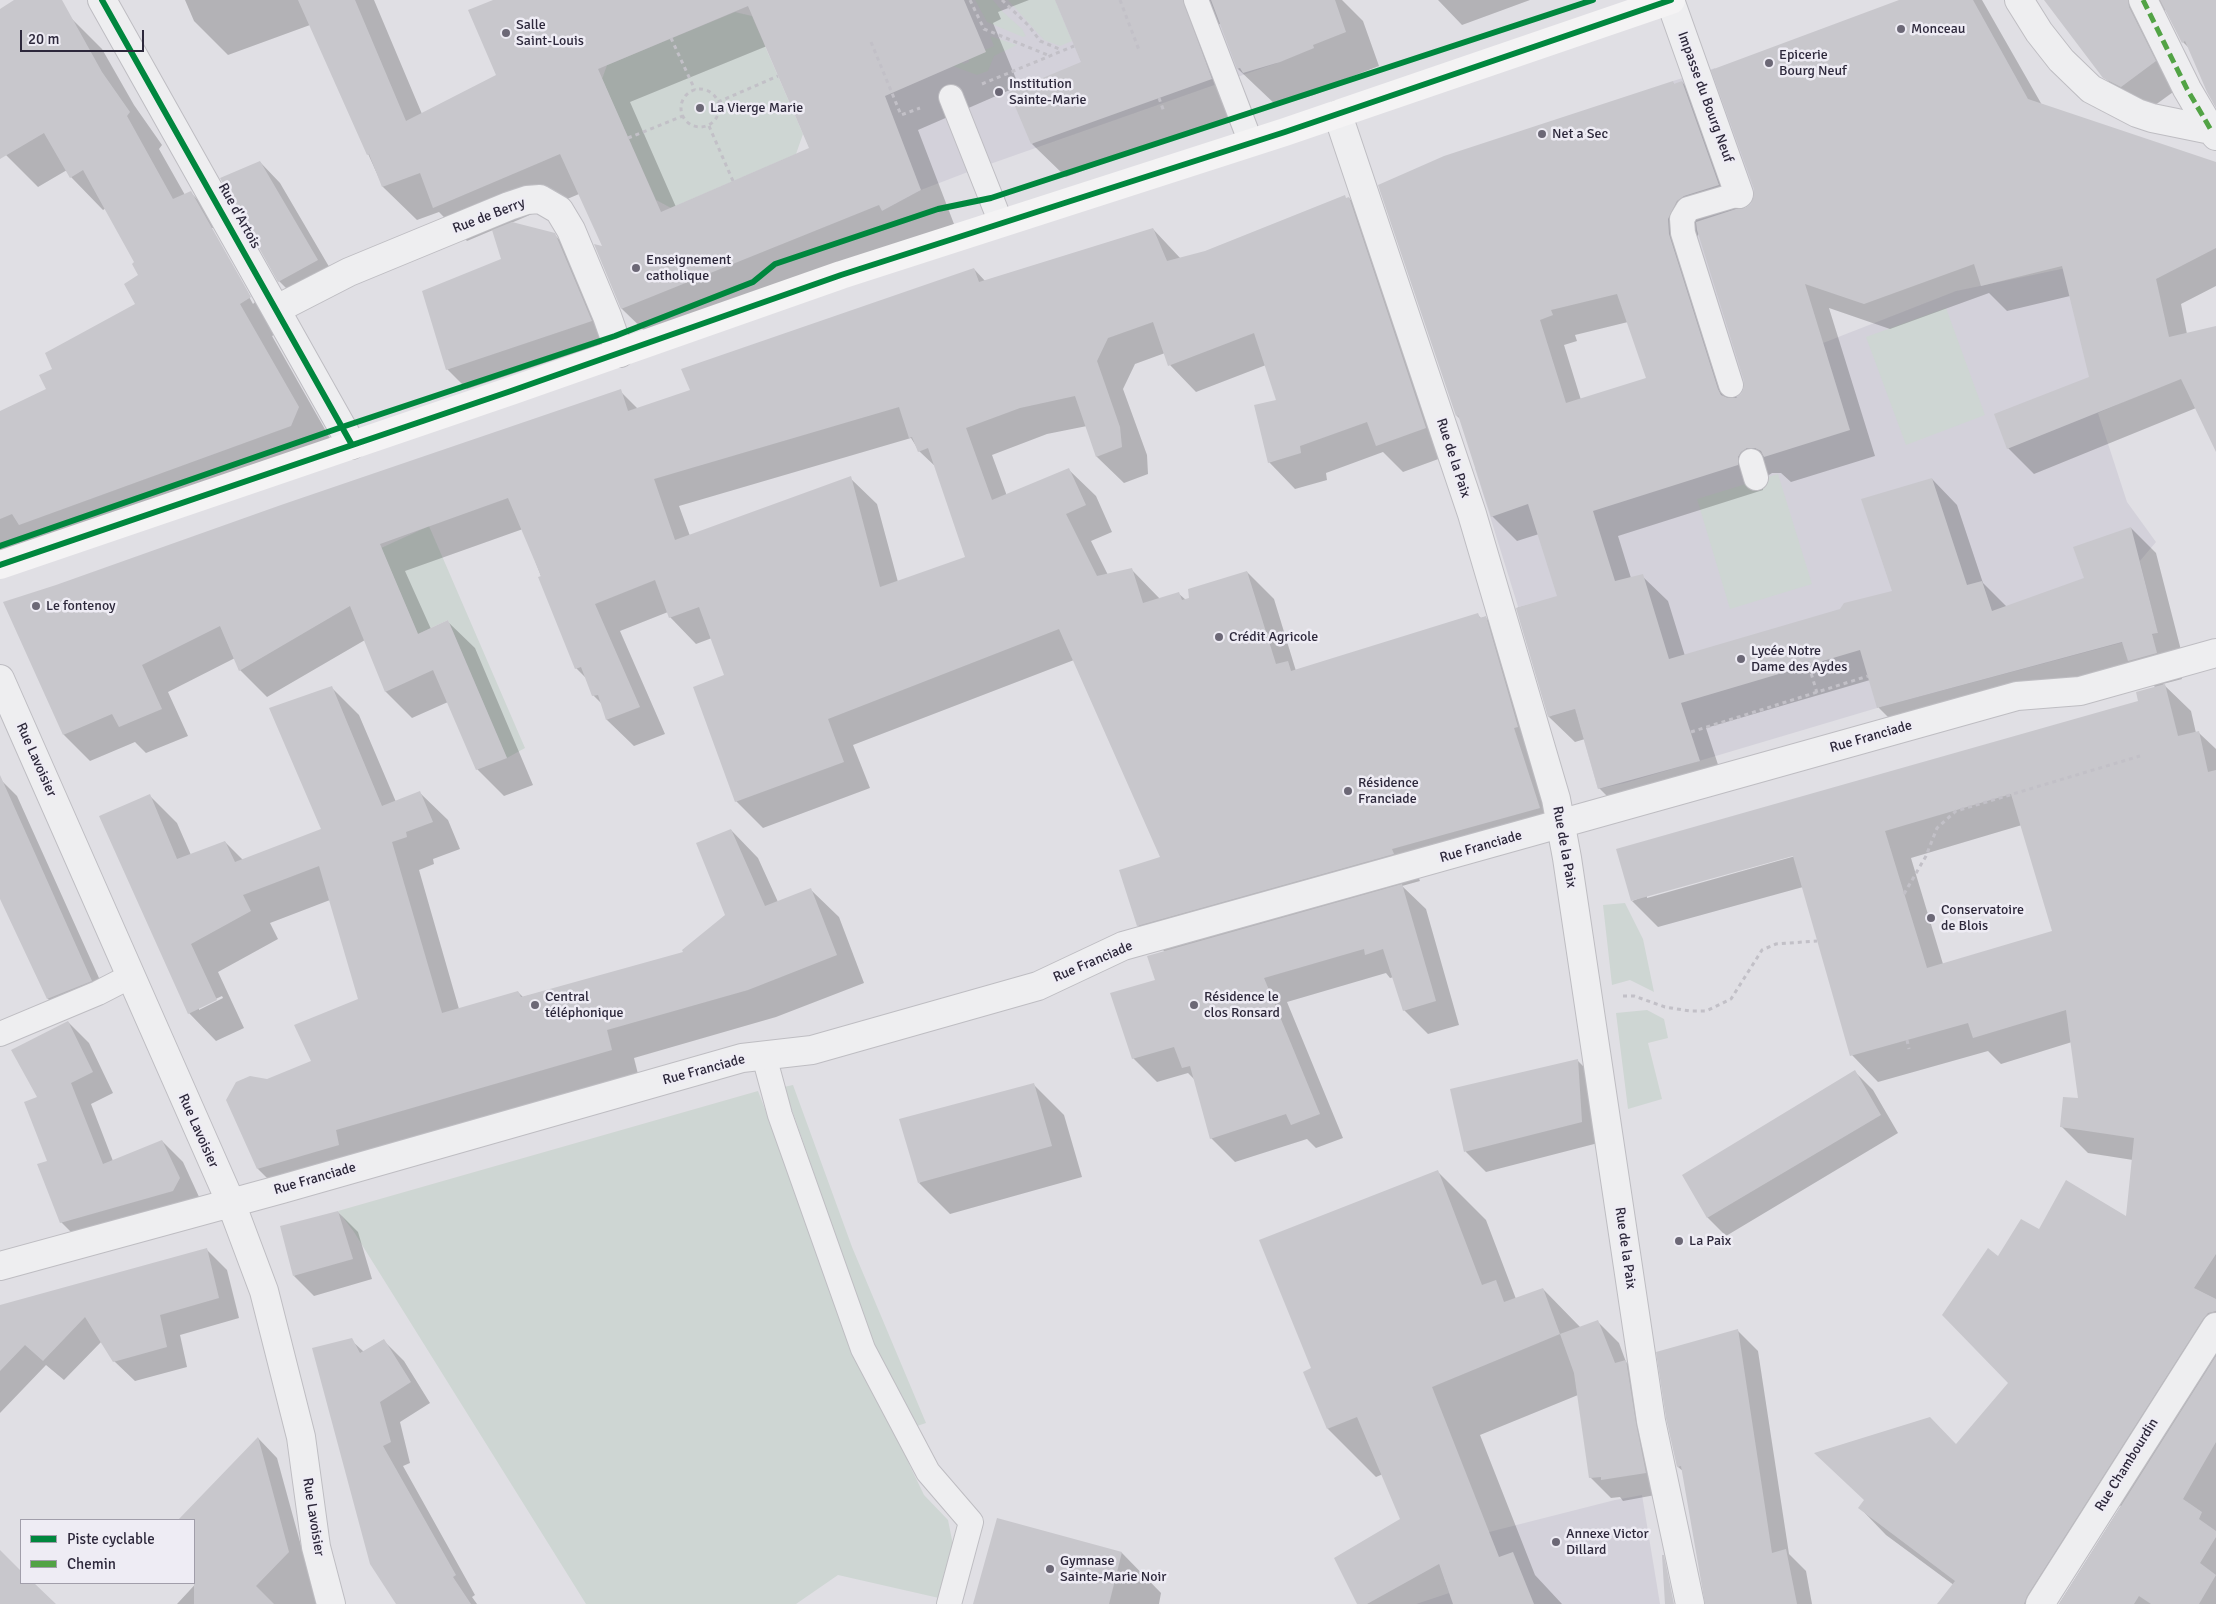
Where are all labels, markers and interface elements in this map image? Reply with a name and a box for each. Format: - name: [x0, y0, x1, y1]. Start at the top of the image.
- place label: Salle Saint-Louis: [516, 17, 584, 49]
- scale bar: [22, 20, 146, 52]
- place label: Monceau: [1911, 21, 1966, 37]
- marker: Monceau: [1895, 23, 1907, 35]
- marker: Salle Saint-Louis: [500, 27, 512, 39]
- street label: Impasse du Bourg Neuf: [1673, 29, 1737, 165]
- text: 20 m: [28, 30, 59, 48]
- place label: Epicerie Bourg Neuf: [1779, 47, 1847, 80]
- marker: Epicerie Bourg Neuf: [1763, 57, 1775, 69]
- place label: Institution Sainte-Marie: [1009, 76, 1087, 108]
- marker: Institution Sainte-Marie: [993, 86, 1005, 98]
- place label: La Vierge Marie: [710, 100, 803, 116]
- marker: La Vierge Marie: [694, 102, 706, 114]
- place label: Net a Sec: [1552, 126, 1608, 142]
- marker: Net a Sec: [1536, 128, 1548, 140]
- street label: Rue d'Artois: [214, 180, 264, 252]
- street label: Rue de Berry: [451, 195, 527, 237]
- place label: Enseignement catholique: [646, 252, 731, 284]
- marker: Enseignement catholique: [630, 262, 642, 274]
- street label: Rue de la Paix: [1432, 416, 1474, 500]
- place label: Le fontenoy: [46, 598, 116, 614]
- marker: Le fontenoy: [30, 600, 42, 612]
- place label: Crédit Agricole: [1229, 629, 1318, 645]
- marker: Crédit Agricole: [1213, 631, 1225, 643]
- place label: Lycée Notre Dame des Aydes: [1751, 643, 1847, 676]
- marker: Lycée Notre Dame des Aydes: [1735, 653, 1747, 665]
- street label: Rue Franciade: [1828, 717, 1914, 757]
- street label: Rue Lavoisier: [12, 720, 60, 800]
- place label: Résidence Franciade: [1358, 775, 1419, 808]
- marker: Résidence Franciade: [1342, 785, 1354, 797]
- street label: Rue de la Paix: [1549, 805, 1579, 889]
- street label: Rue Franciade: [1438, 827, 1524, 867]
- place label: Conservatoire de Blois: [1941, 902, 2024, 934]
- marker: Conservatoire de Blois: [1925, 912, 1937, 924]
- street label: Rue Franciade: [1051, 938, 1135, 986]
- place label: Central téléphonique: [545, 989, 624, 1022]
- place label: Résidence le clos Ronsard: [1204, 989, 1280, 1022]
- marker: Central téléphonique: [529, 999, 541, 1011]
- marker: Résidence le clos Ronsard: [1188, 999, 1200, 1011]
- street label: Rue Franciade: [661, 1051, 747, 1089]
- street label: Rue Lavoisier: [174, 1091, 222, 1171]
- street label: Rue Franciade: [272, 1159, 358, 1199]
- street label: Rue de la Paix: [1611, 1206, 1639, 1290]
- place label: La Paix: [1689, 1233, 1731, 1249]
- marker: La Paix: [1673, 1235, 1685, 1247]
- street label: Rue Chambourdin: [2092, 1415, 2162, 1515]
- street label: Rue Lavoisier: [299, 1477, 327, 1557]
- legend: [20, 1519, 195, 1584]
- place label: Annexe Victor Dillard: [1566, 1526, 1649, 1558]
- text: Piste cyclable: [67, 1530, 155, 1548]
- marker: Annexe Victor Dillard: [1550, 1536, 1562, 1548]
- place label: Gymnase Sainte-Marie Noir: [1060, 1553, 1166, 1585]
- text: Chemin: [67, 1555, 116, 1573]
- marker: Gymnase Sainte-Marie Noir: [1044, 1563, 1056, 1575]

